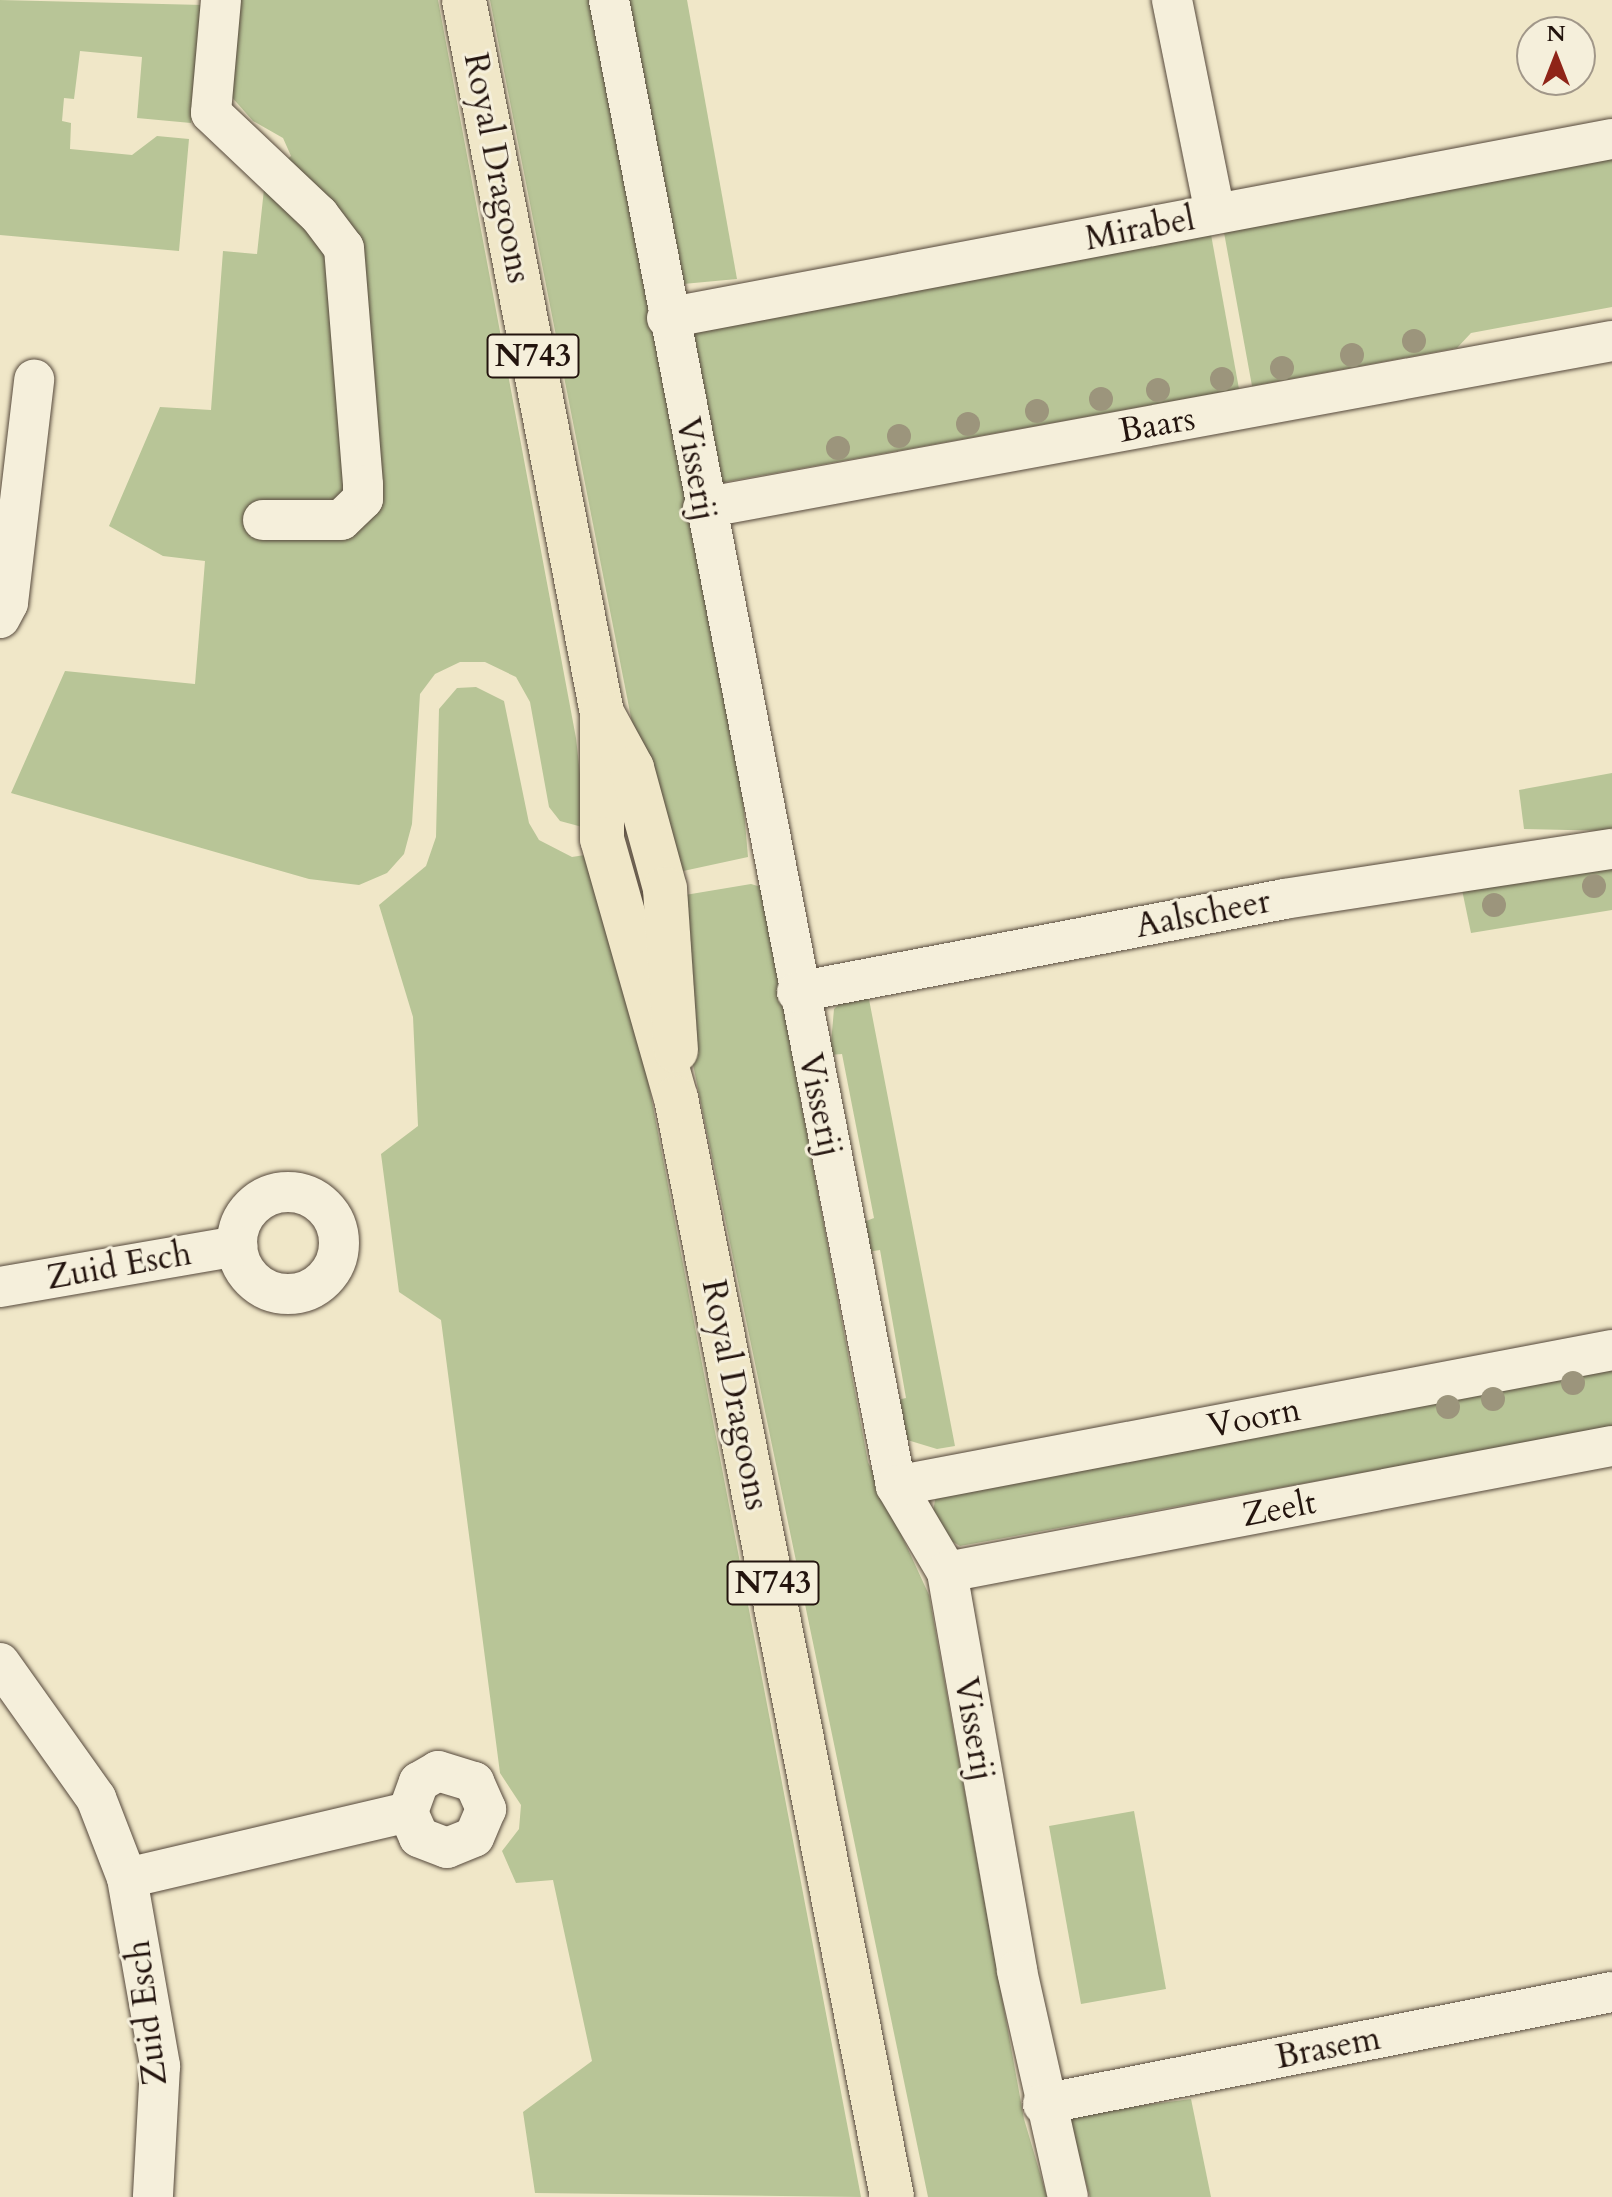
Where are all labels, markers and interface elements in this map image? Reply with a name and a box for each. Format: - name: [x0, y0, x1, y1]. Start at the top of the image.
- north arrow: [1516, 16, 1596, 96]
- text: N: [1546, 19, 1566, 49]
- street label: Royal Dragoons: [455, 49, 539, 287]
- street label: Mirabel: [1082, 198, 1198, 260]
- road number: N743: [485, 328, 581, 384]
- street label: Baars: [1116, 398, 1198, 452]
- street label: Visserij: [667, 414, 725, 524]
- street label: Aalscheer: [1132, 881, 1274, 947]
- street label: Visserij: [789, 1050, 851, 1160]
- street label: Zuid Esch: [43, 1233, 195, 1299]
- street label: Royal Dragoons: [693, 1276, 777, 1514]
- street label: Voorn: [1204, 1389, 1304, 1447]
- street label: Zeelt: [1239, 1482, 1319, 1536]
- road number: N743: [725, 1555, 821, 1611]
- street label: Visserij: [945, 1674, 1003, 1784]
- street label: Zuid Esch: [118, 1938, 176, 2088]
- street label: Brasem: [1272, 2018, 1384, 2078]

